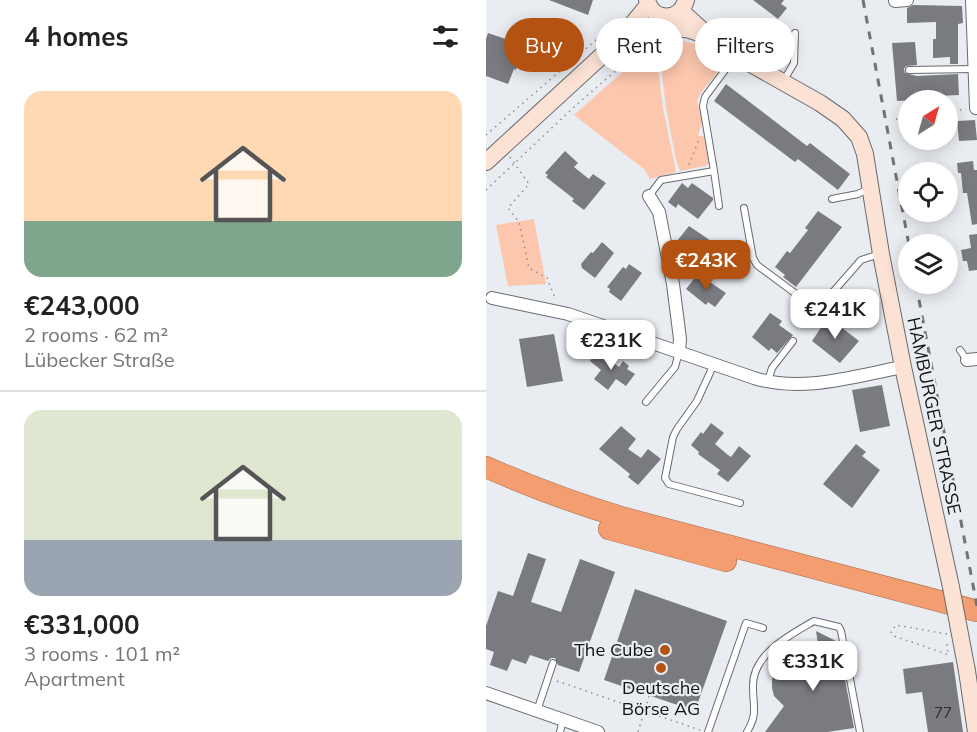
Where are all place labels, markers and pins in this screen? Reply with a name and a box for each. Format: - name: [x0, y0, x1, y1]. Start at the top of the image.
- pin: €243K: [664, 240, 748, 291]
- pin: €241K: [793, 289, 877, 340]
- pin: €231K: [569, 320, 653, 371]
- place label: The Cube: [574, 638, 653, 661]
- pin: €331K: [771, 641, 855, 692]
- marker: The Cube: [658, 643, 672, 657]
- marker: Deutsche Börse AG: [654, 661, 668, 675]
- place label: Deutsche Börse AG: [622, 676, 700, 720]

